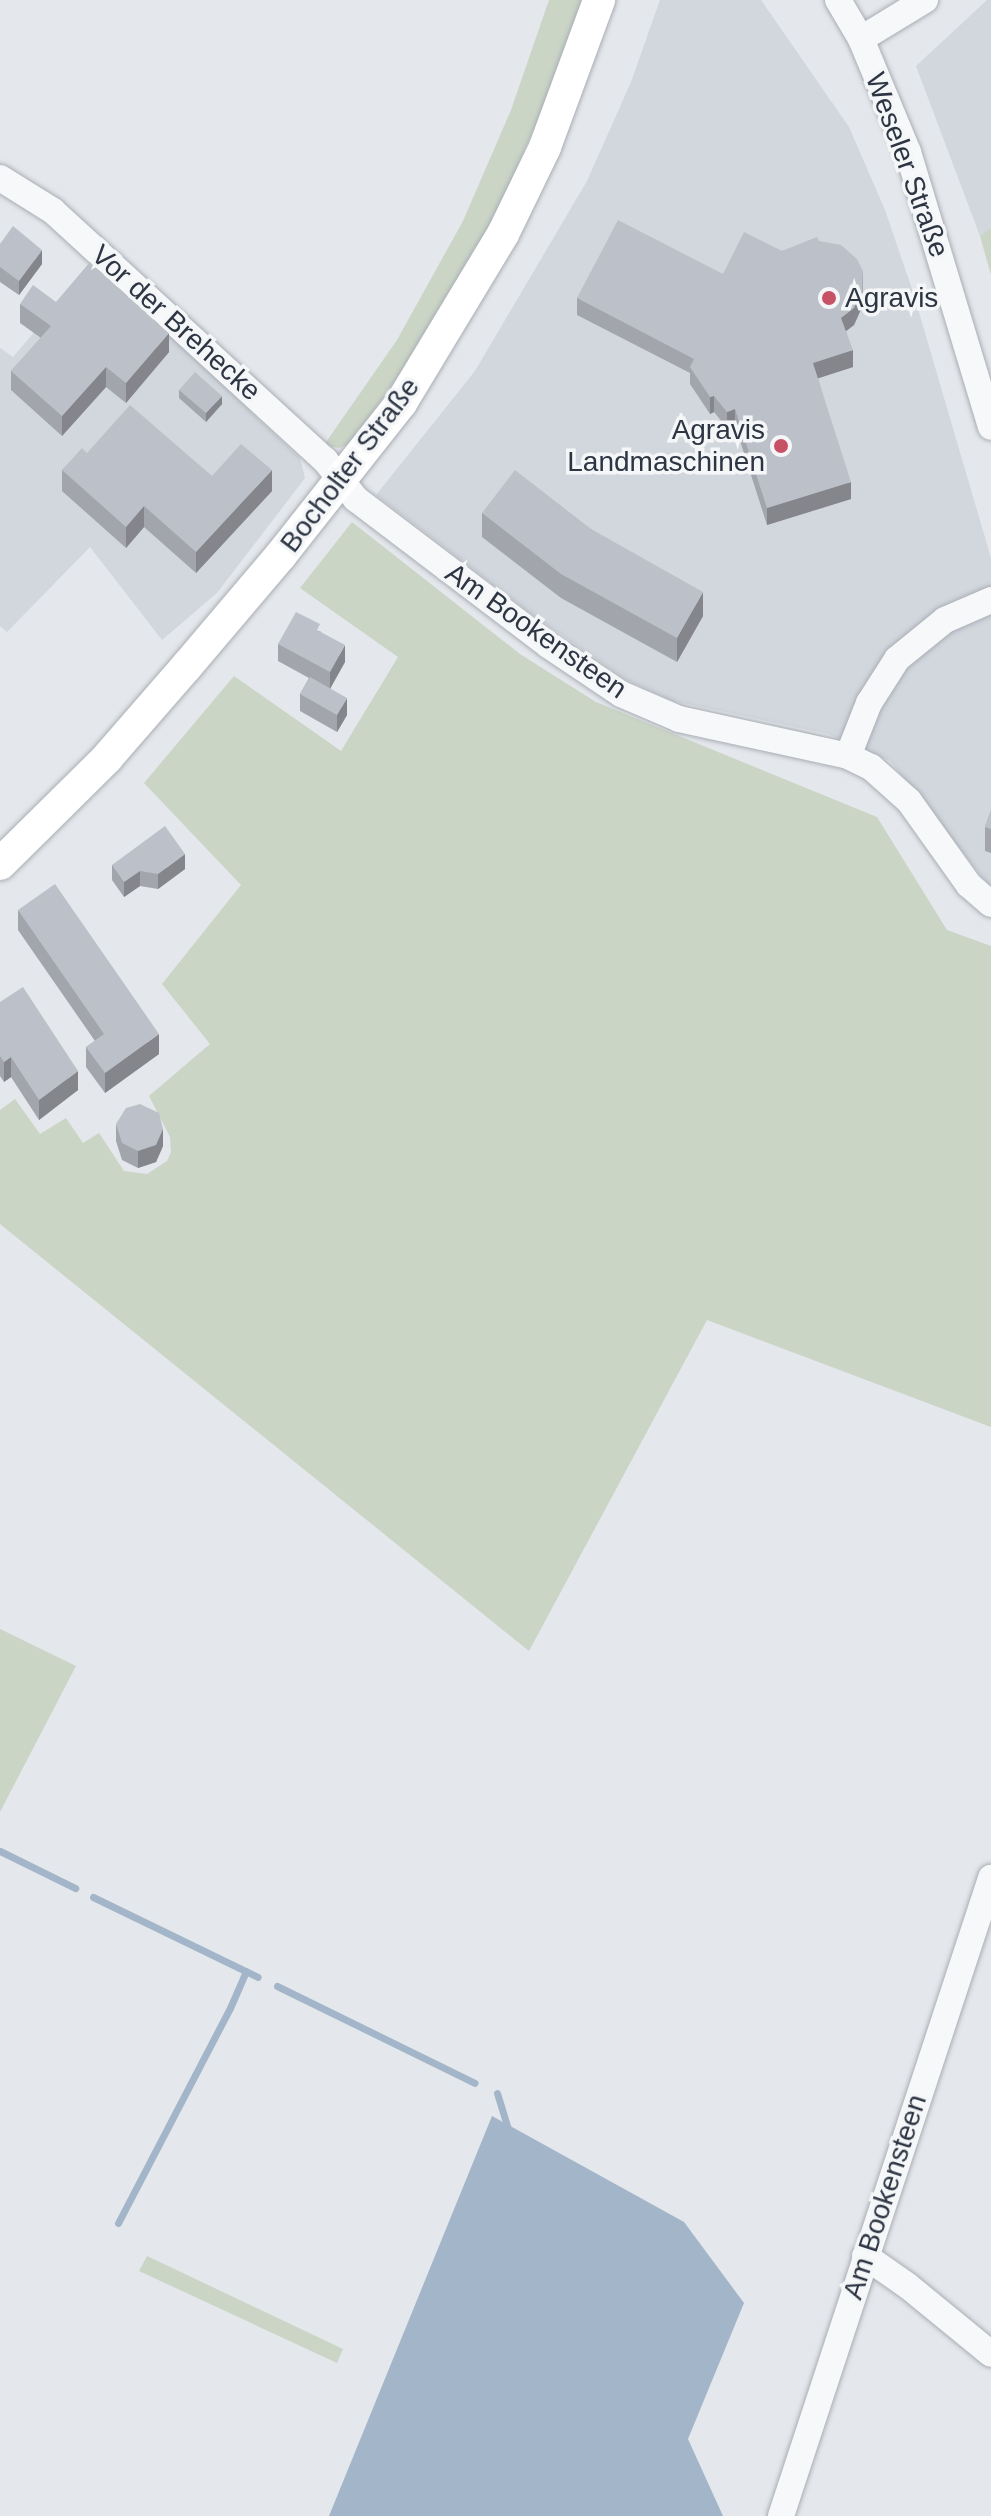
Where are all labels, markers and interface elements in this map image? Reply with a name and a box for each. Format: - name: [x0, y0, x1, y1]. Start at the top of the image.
- street label: Weseler Straße: [858, 68, 956, 262]
- street label: Vor der Brehecke: [84, 238, 268, 408]
- place label: Agravis: [845, 281, 938, 315]
- marker: Agravis: [820, 289, 838, 307]
- street label: Bocholter Straße: [273, 371, 427, 559]
- place label: Agravis Landmaschinen: [567, 413, 765, 479]
- marker: Agravis Landmaschinen: [772, 437, 790, 455]
- street label: Am Bookensteen: [439, 556, 633, 706]
- street label: Am Bookensteen: [836, 2090, 934, 2304]

